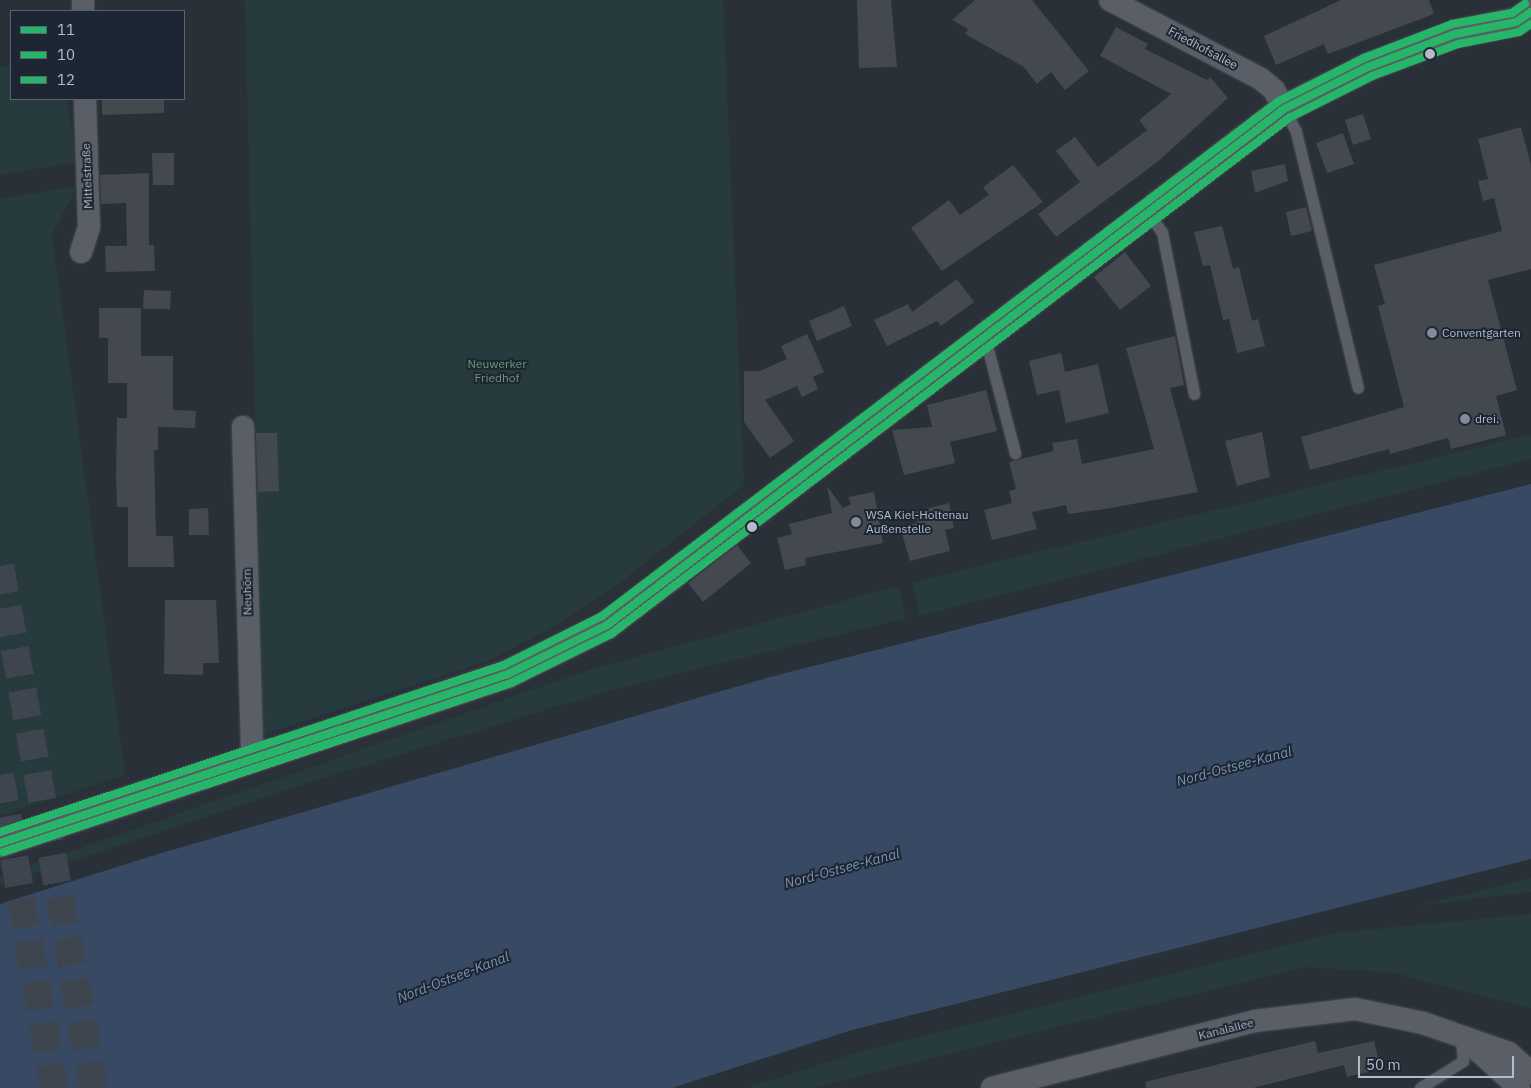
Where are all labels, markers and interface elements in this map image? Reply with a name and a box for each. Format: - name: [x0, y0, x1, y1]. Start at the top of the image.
- legend: [10, 10, 185, 100]
- text: 11: [57, 20, 75, 39]
- street label: Friedhofsallee: [1166, 24, 1240, 72]
- text: 10: [57, 45, 75, 64]
- unlabelled marker: [1425, 49, 1435, 59]
- text: 12: [57, 70, 75, 89]
- street label: Mittelstraße: [79, 143, 95, 209]
- place label: Conventgarten: [1442, 326, 1521, 340]
- marker: Conventgarten: [1426, 327, 1438, 339]
- park label: Neuwerker Friedhof: [467, 357, 527, 385]
- place label: drei.: [1475, 412, 1499, 426]
- marker: drei.: [1459, 413, 1471, 425]
- place label: WSA Kiel-Holtenau Außenstelle: [866, 508, 969, 536]
- marker: WSA Kiel-Holtenau Außenstelle: [850, 516, 862, 528]
- unlabelled marker: [747, 522, 757, 532]
- street label: Neuhörn: [239, 569, 255, 615]
- water label: Nord-Ostsee-Kanal: [1175, 743, 1293, 789]
- water label: Nord-Ostsee-Kanal: [783, 845, 901, 891]
- water label: Nord-Ostsee-Kanal: [395, 948, 511, 1006]
- street label: Kanalallee: [1197, 1015, 1255, 1043]
- scale bar: [1361, 1046, 1517, 1078]
- text: 50 m: [1366, 1055, 1401, 1074]

